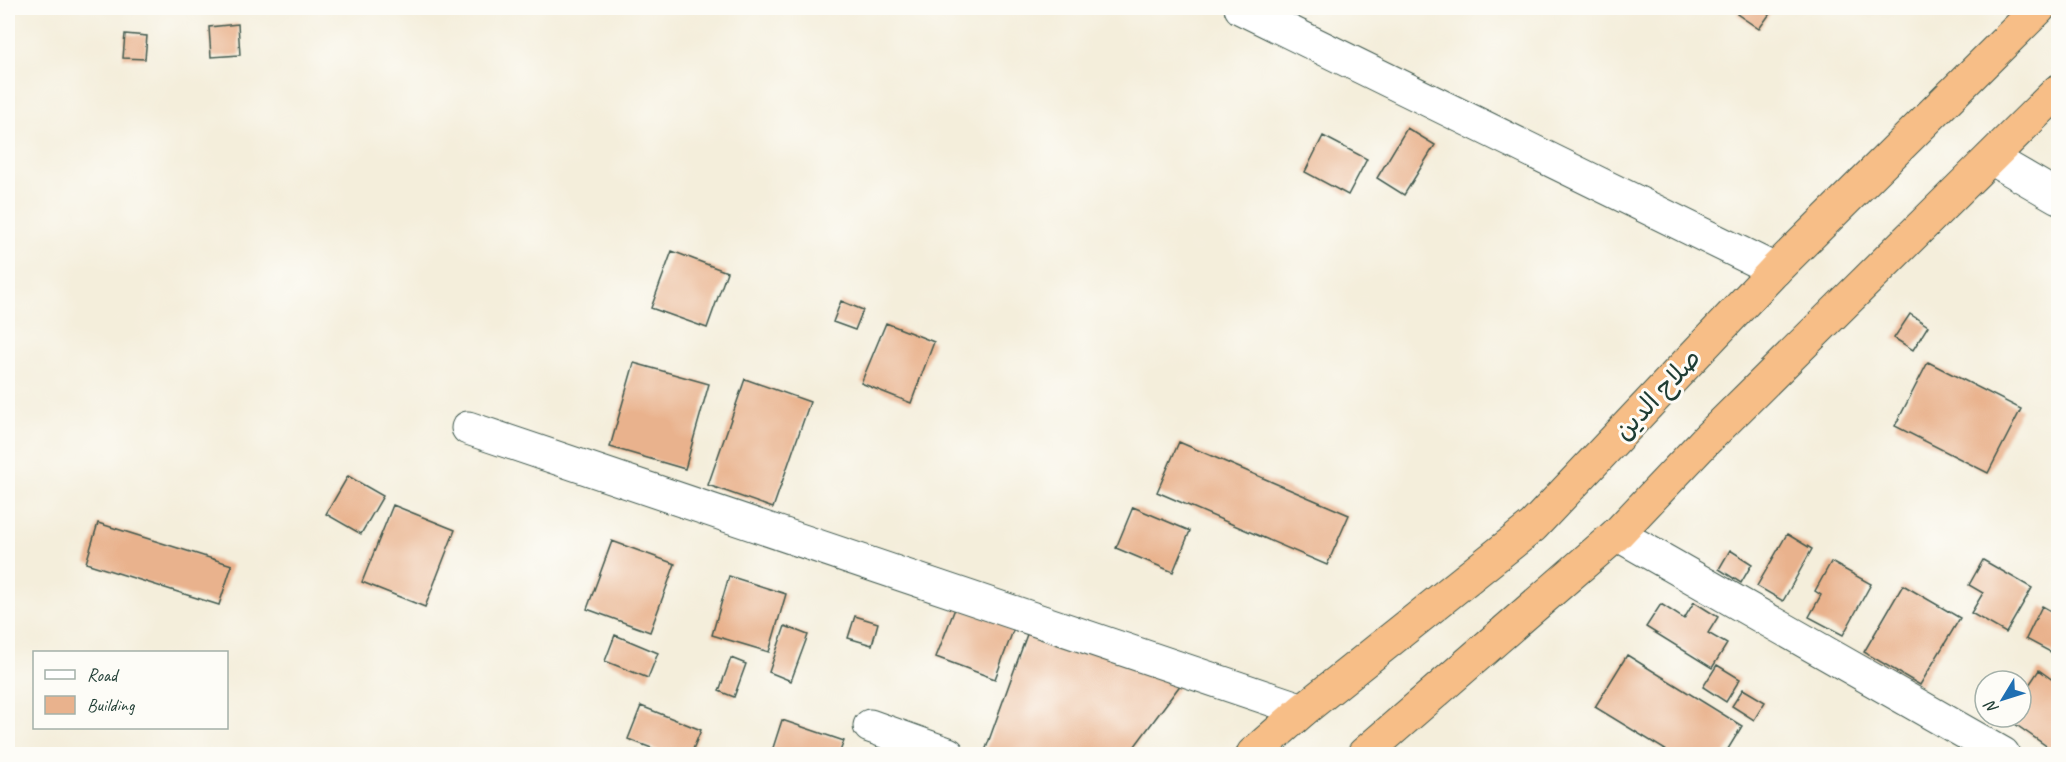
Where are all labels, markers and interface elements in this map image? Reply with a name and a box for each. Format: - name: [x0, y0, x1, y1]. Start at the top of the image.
- street label: صلاح الدين: [1607, 342, 1709, 448]
- legend: [33, 651, 228, 729]
- text: Road: [87, 664, 120, 686]
- north arrow: [1973, 669, 2033, 729]
- text: Building: [87, 694, 136, 716]
- text: N: [1979, 695, 2003, 718]

